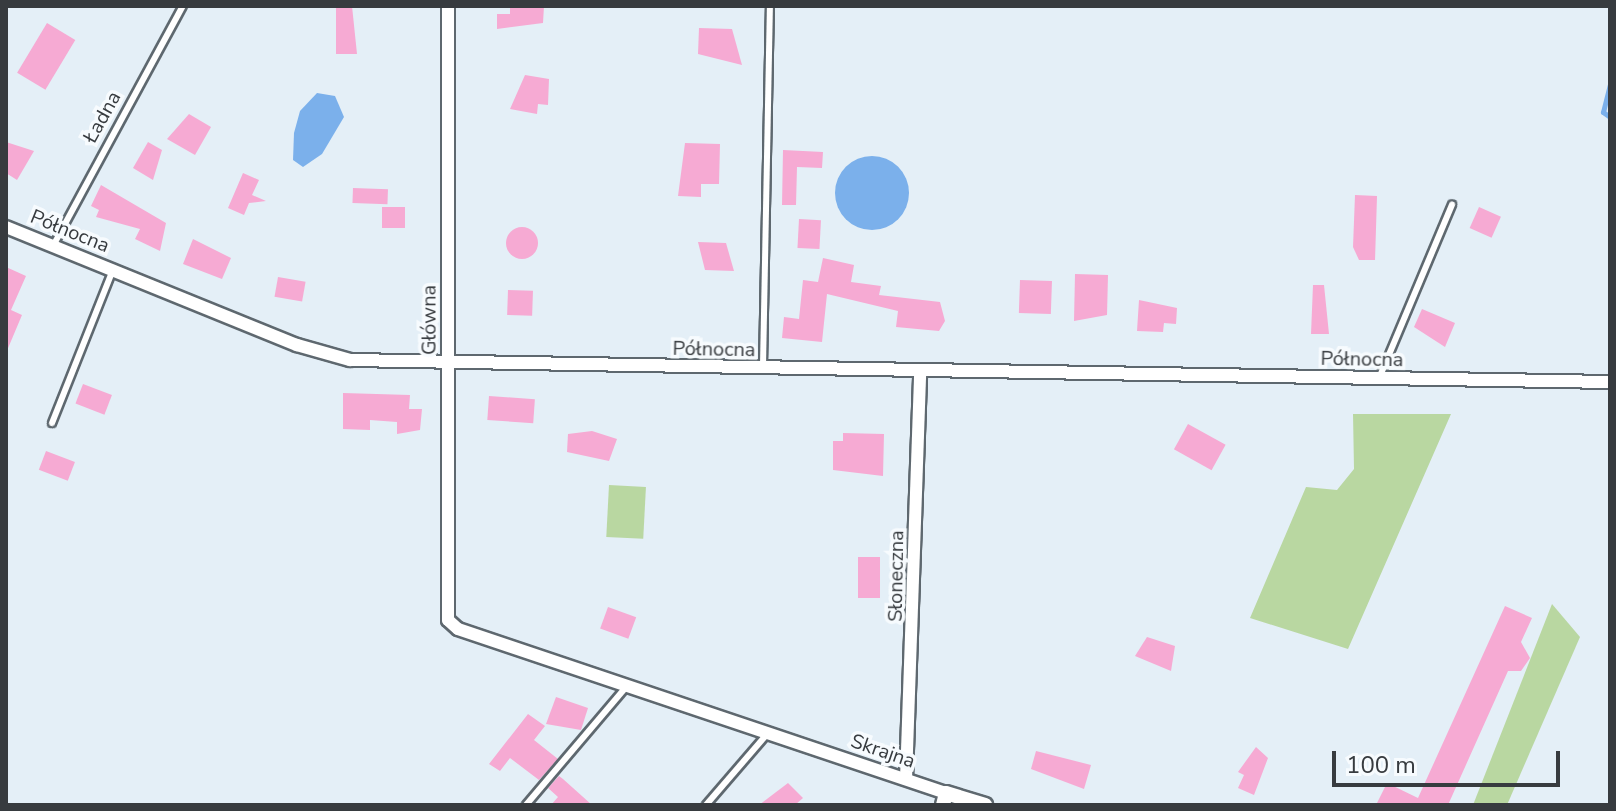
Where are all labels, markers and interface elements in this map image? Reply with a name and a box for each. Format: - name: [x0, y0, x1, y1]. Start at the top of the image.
- street label: Ładna: [78, 87, 126, 147]
- street label: Północna: [27, 204, 113, 258]
- street label: Główna: [417, 285, 441, 355]
- street label: Północna: [672, 336, 756, 362]
- street label: Północna: [1320, 346, 1404, 372]
- street label: Słoneczna: [883, 530, 909, 622]
- street label: Skrajna: [848, 729, 918, 773]
- scale bar: [1336, 735, 1564, 785]
- text: 100 m: [1346, 749, 1416, 781]

